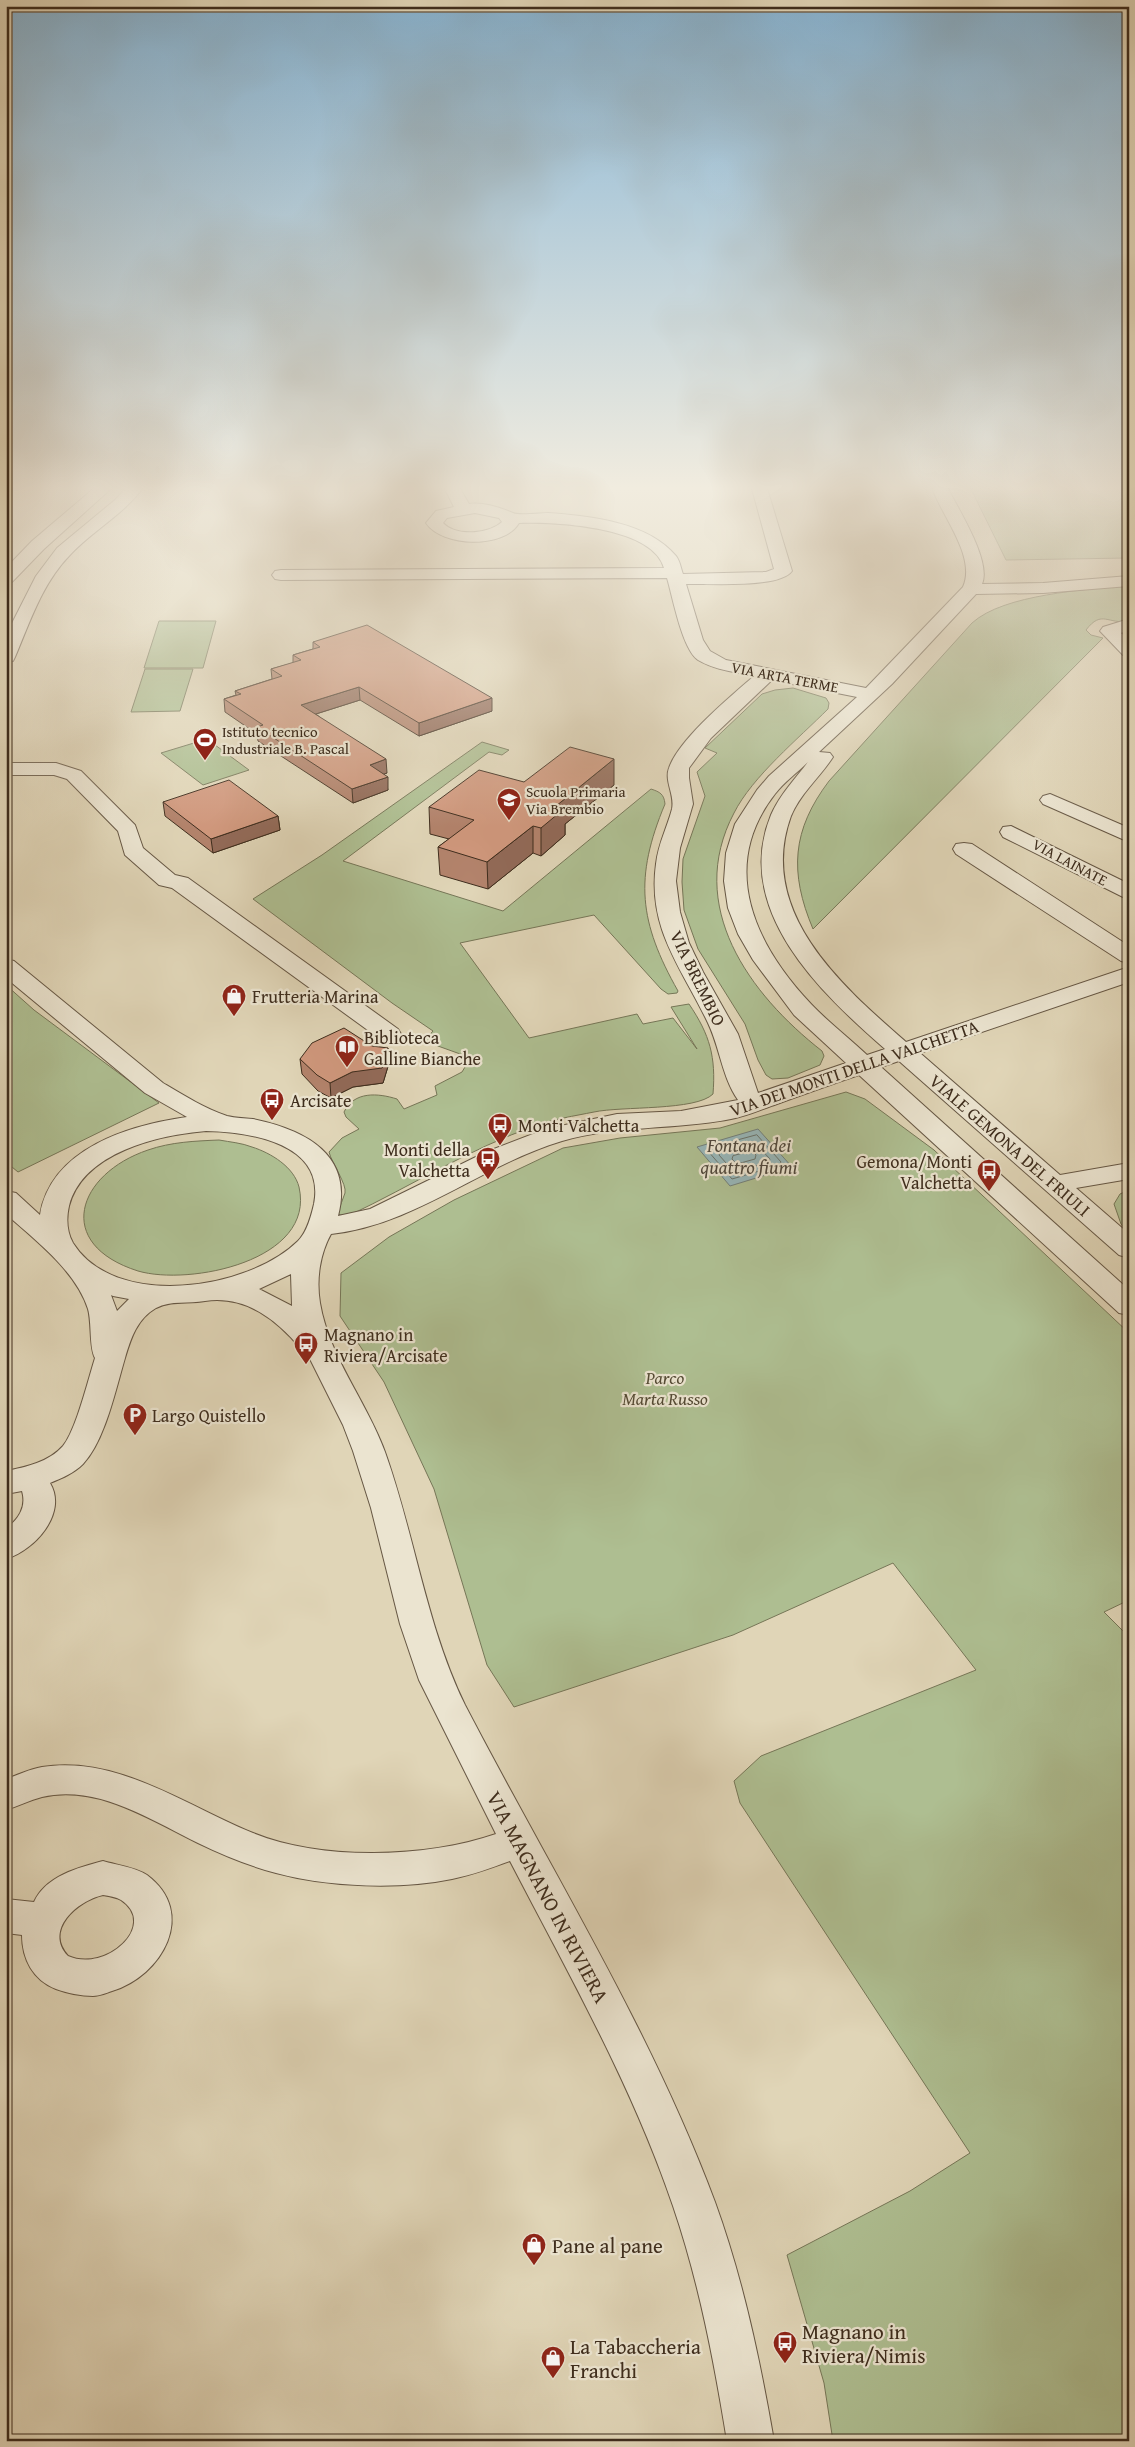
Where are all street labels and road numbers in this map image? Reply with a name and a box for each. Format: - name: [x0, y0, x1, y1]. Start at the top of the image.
- street label: VIA ARTA TERME: [730, 656, 841, 698]
- street label: VIA LAINATE: [1029, 833, 1112, 891]
- street label: VIA BREMBIO: [663, 926, 733, 1030]
- street label: VIA DEI MONTI DELLA VALCHETTA: [726, 1013, 982, 1123]
- street label: VIALE GEMONA DEL FRIULI: [923, 1067, 1097, 1223]
- street label: VIA MAGNANO IN RIVIERA: [479, 1785, 617, 2009]

